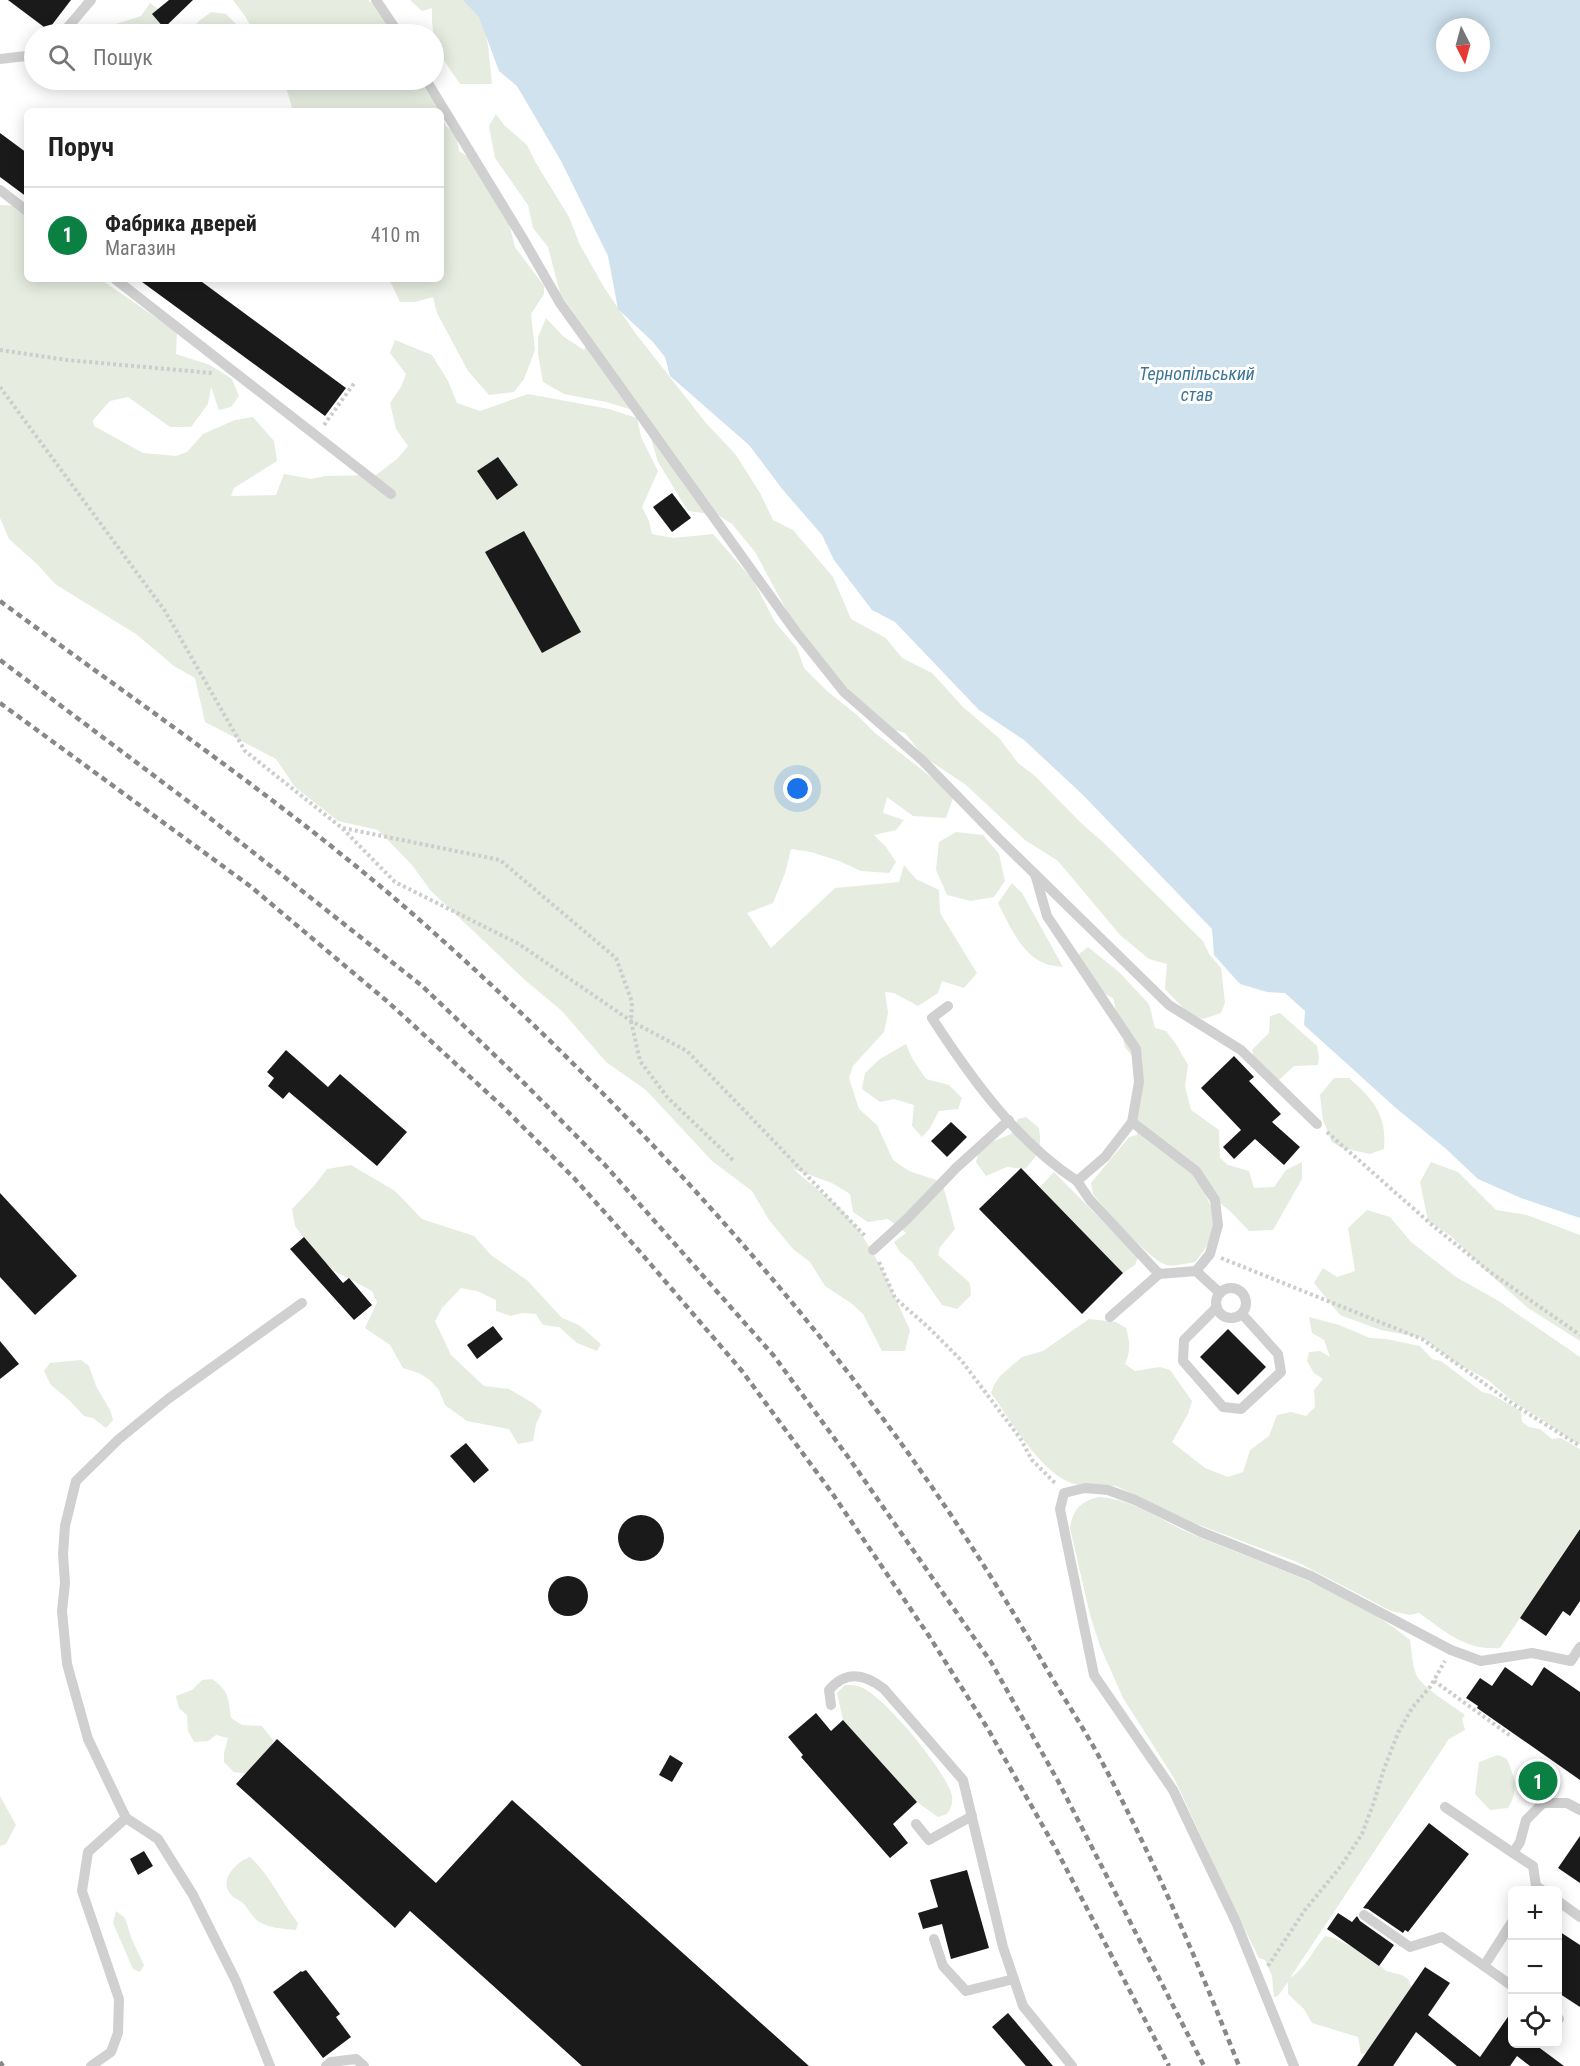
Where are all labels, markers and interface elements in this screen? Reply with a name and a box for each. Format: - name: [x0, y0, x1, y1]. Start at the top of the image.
- north arrow: [1436, 18, 1490, 72]
- search box: [24, 24, 444, 90]
- icon: search: [45, 41, 78, 74]
- text: Пошук: [93, 45, 153, 70]
- text: Поруч: [48, 132, 114, 162]
- text: Фабрика дверей: [105, 211, 257, 236]
- text: 1: [62, 223, 73, 247]
- text: 410 m: [371, 223, 420, 247]
- text: Магазин: [105, 236, 176, 260]
- water label: Тернопільський став: [1139, 363, 1255, 405]
- your location: [783, 774, 812, 803]
- pin: 1: [1518, 1758, 1558, 1804]
- map controls: [1508, 1886, 1562, 2048]
- button: +: [1508, 1886, 1562, 1940]
- button: −: [1508, 1940, 1562, 1994]
- button: locate: [1508, 1994, 1562, 2048]

